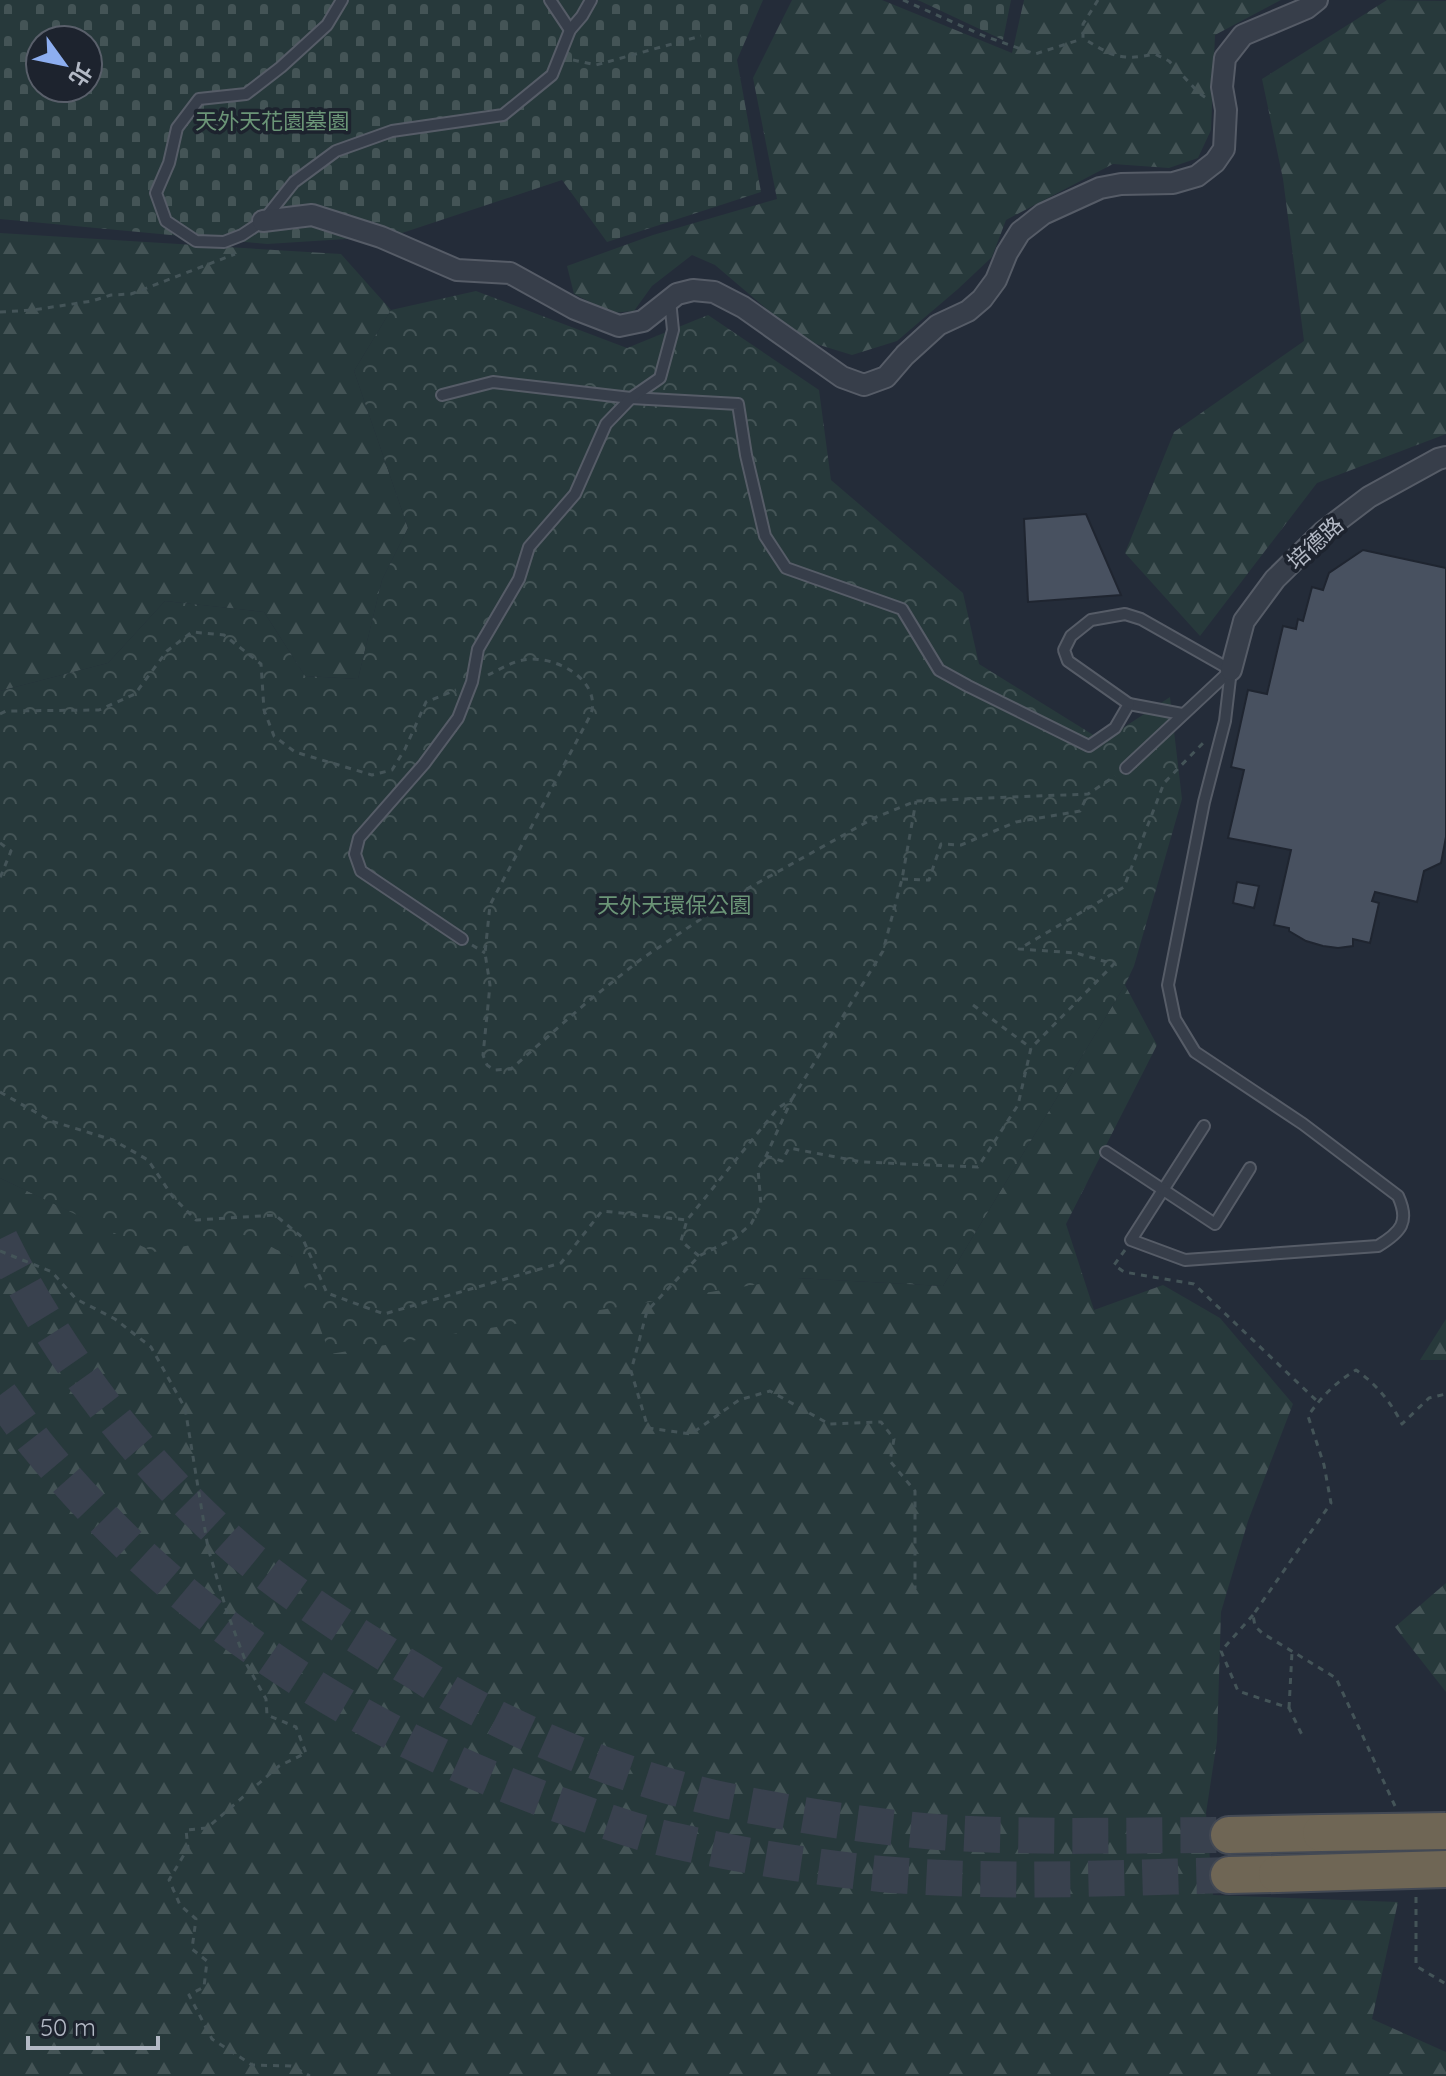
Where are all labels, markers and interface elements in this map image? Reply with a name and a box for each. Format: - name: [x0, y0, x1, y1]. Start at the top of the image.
- north arrow: [24, 24, 104, 104]
- text: 北: [63, 58, 99, 92]
- park label: 天外天花園墓園: [195, 107, 349, 135]
- street label: 培德路: [1281, 511, 1349, 575]
- park label: 天外天環保公園: [597, 891, 751, 919]
- scale bar: [28, 2000, 158, 2050]
- text: 50 m: [40, 2012, 96, 2042]

